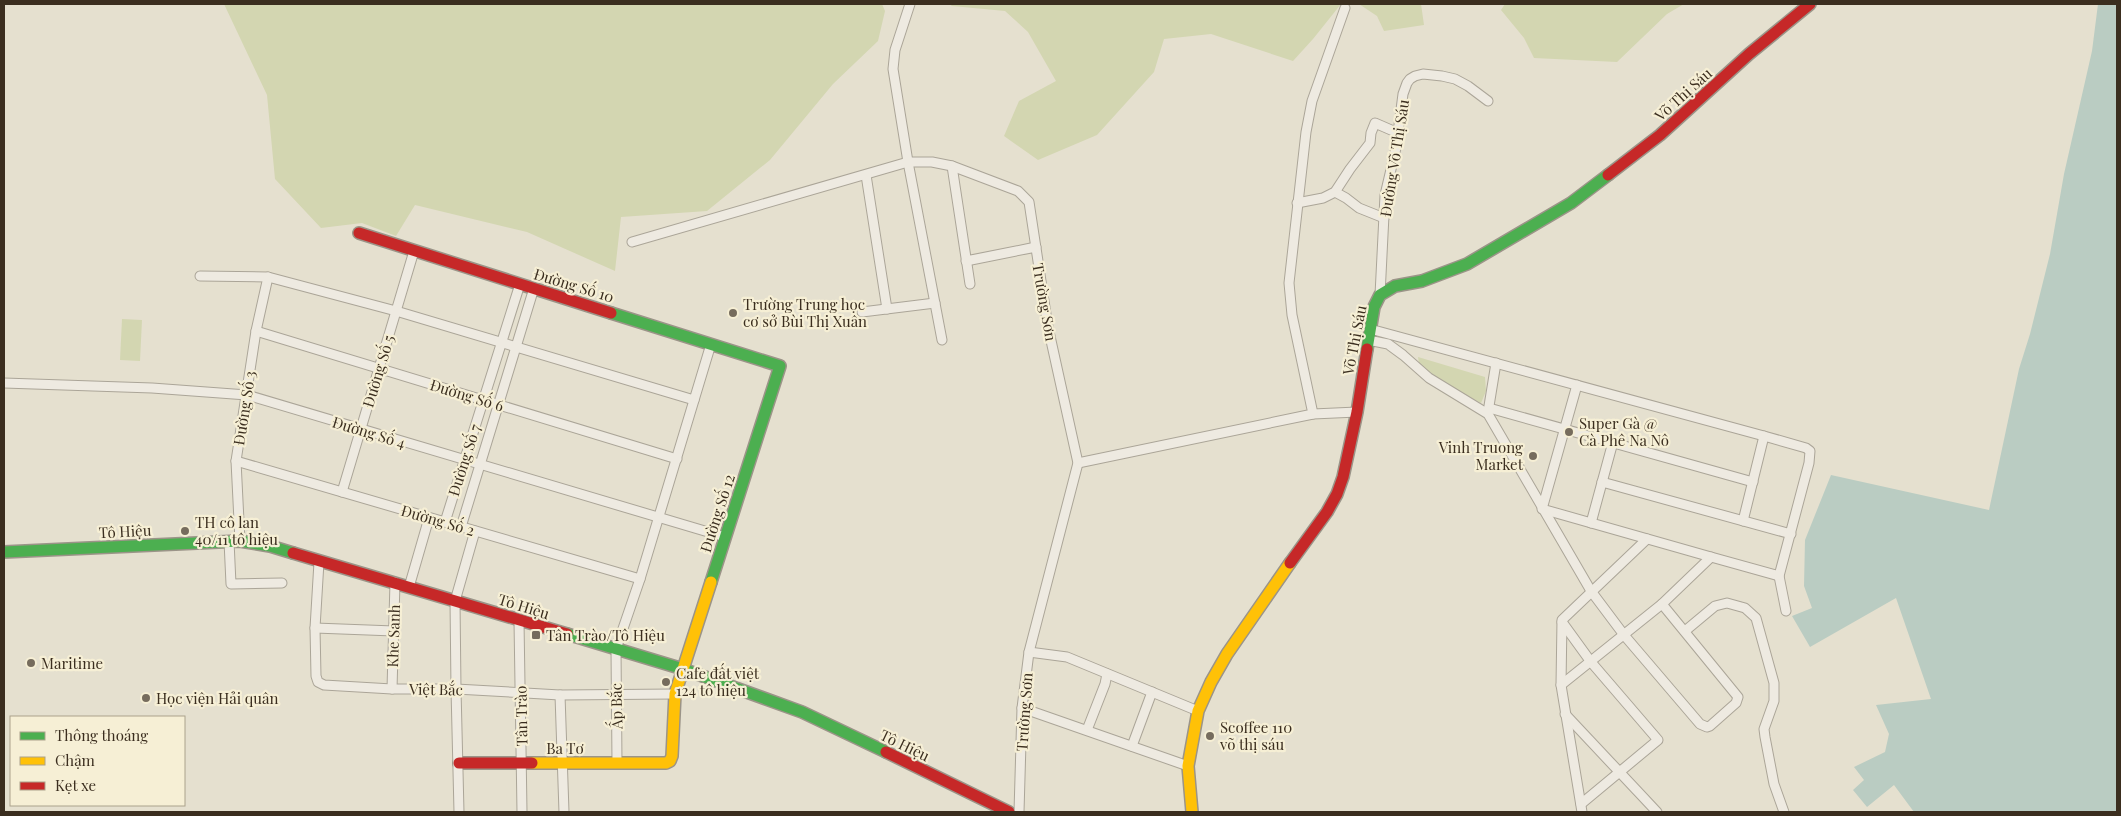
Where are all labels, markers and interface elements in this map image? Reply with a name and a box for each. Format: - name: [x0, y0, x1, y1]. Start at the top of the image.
- street label: Võ Thị Sáu: [1649, 63, 1716, 126]
- street label: Đường Võ Thị Sáu: [1375, 98, 1413, 218]
- street label: Đường Số 10: [531, 262, 617, 307]
- street label: Trường Sơn: [1028, 262, 1062, 343]
- place label: Trường Trung học cơ sở Bùi Thị Xuân: [743, 294, 867, 331]
- street label: Võ Thị Sáu: [1337, 303, 1371, 378]
- marker: Trường Trung học cơ sở Bùi Thị Xuân: [727, 307, 739, 319]
- street label: Đường Số 5: [357, 332, 398, 410]
- street label: Đường Số 3: [227, 369, 260, 447]
- street label: Đường Số 6: [428, 373, 507, 416]
- street label: Đường Số 4: [330, 410, 408, 453]
- place label: Super Gà @ Cà Phê Na Nô: [1579, 413, 1669, 450]
- street label: Đường Số 7: [442, 421, 485, 498]
- marker: Super Gà @ Cà Phê Na Nô: [1563, 426, 1575, 438]
- place label: Vinh Truong Market: [1438, 437, 1524, 474]
- marker: Vinh Truong Market: [1527, 450, 1539, 462]
- street label: Đường Số 12: [694, 471, 739, 555]
- street label: Đường Số 2: [399, 499, 477, 540]
- place label: TH cô lan 40/11 tô hiệu: [195, 512, 278, 549]
- street label: Tô Hiệu: [98, 520, 152, 542]
- marker: TH cô lan 40/11 tô hiệu: [179, 525, 191, 537]
- street label: Tô Hiệu: [496, 589, 552, 623]
- street label: Khe Sanh: [382, 604, 404, 668]
- place label: Tân Trào/Tô Hiệu: [546, 625, 665, 645]
- marker: Tân Trào/Tô Hiệu: [530, 629, 542, 641]
- place label: Maritime: [41, 653, 103, 673]
- marker: Maritime: [25, 657, 37, 669]
- place label: Cafe đất việt 124 tô hiệu: [676, 663, 760, 700]
- street label: Trường Sơn: [1011, 672, 1037, 752]
- marker: Cafe đất việt 124 tô hiệu: [660, 676, 672, 688]
- street label: Việt Bắc: [408, 679, 463, 699]
- street label: Ấp Bắc: [604, 683, 626, 730]
- street label: Tân Trào: [510, 686, 532, 746]
- place label: Học viện Hải quân: [156, 688, 278, 708]
- marker: Học viện Hải quân: [140, 692, 152, 704]
- legend: [10, 716, 185, 806]
- place label: Scoffee 110 võ thị sáu: [1219, 717, 1292, 754]
- street label: Tô Hiệu: [877, 724, 933, 766]
- text: Thông thoáng: [55, 725, 148, 745]
- marker: Scoffee 110 võ thị sáu: [1204, 730, 1216, 742]
- street label: Ba Tơ: [546, 738, 584, 758]
- text: Chậm: [55, 750, 96, 770]
- text: Kẹt xe: [55, 775, 96, 795]

